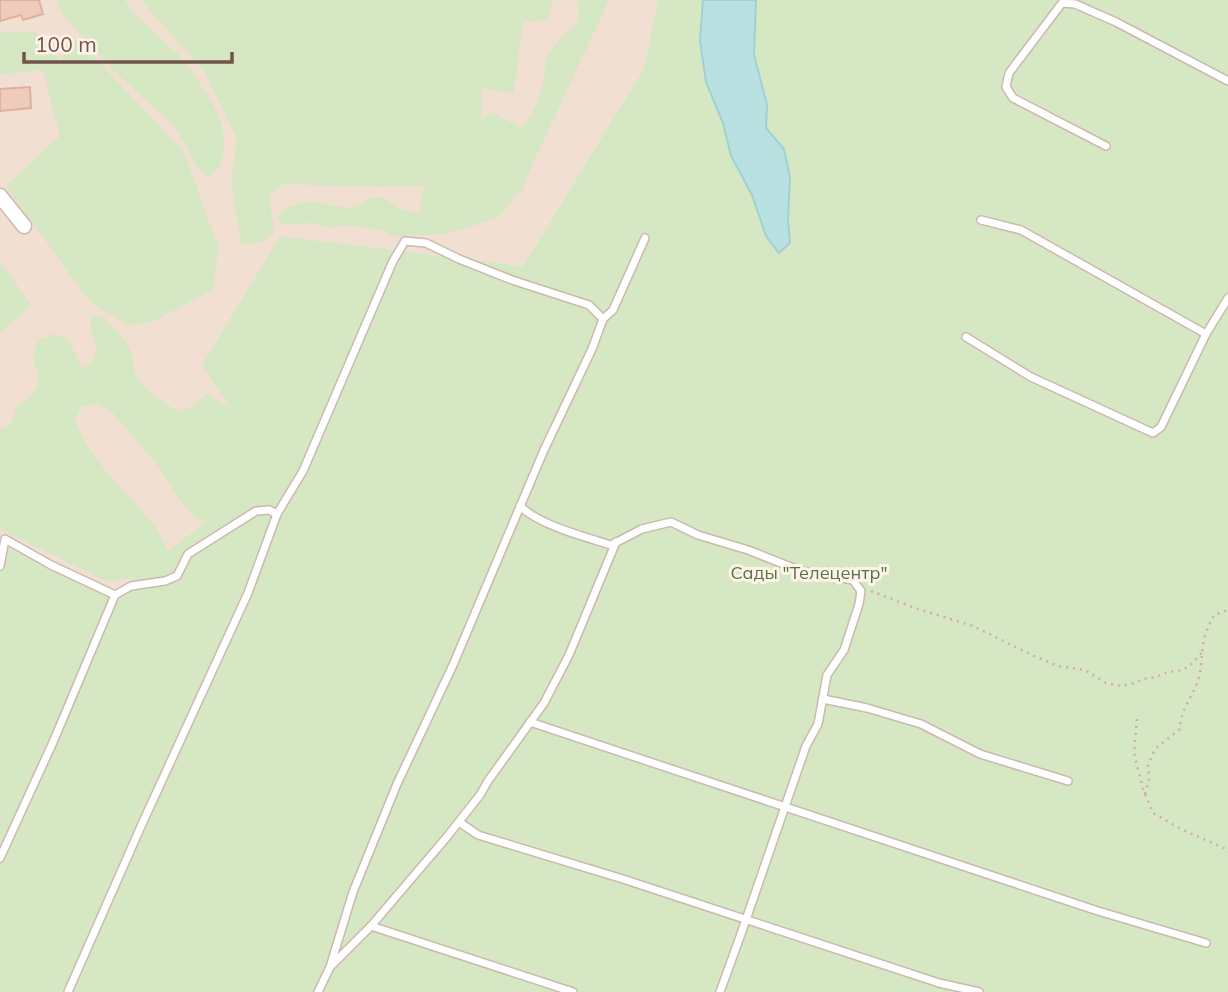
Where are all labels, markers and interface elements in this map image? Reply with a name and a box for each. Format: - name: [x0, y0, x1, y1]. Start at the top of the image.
- scale bar: [24, 21, 233, 65]
- text: 100 m: [35, 31, 97, 57]
- park label: Сады "Телецентр": [730, 561, 888, 584]

